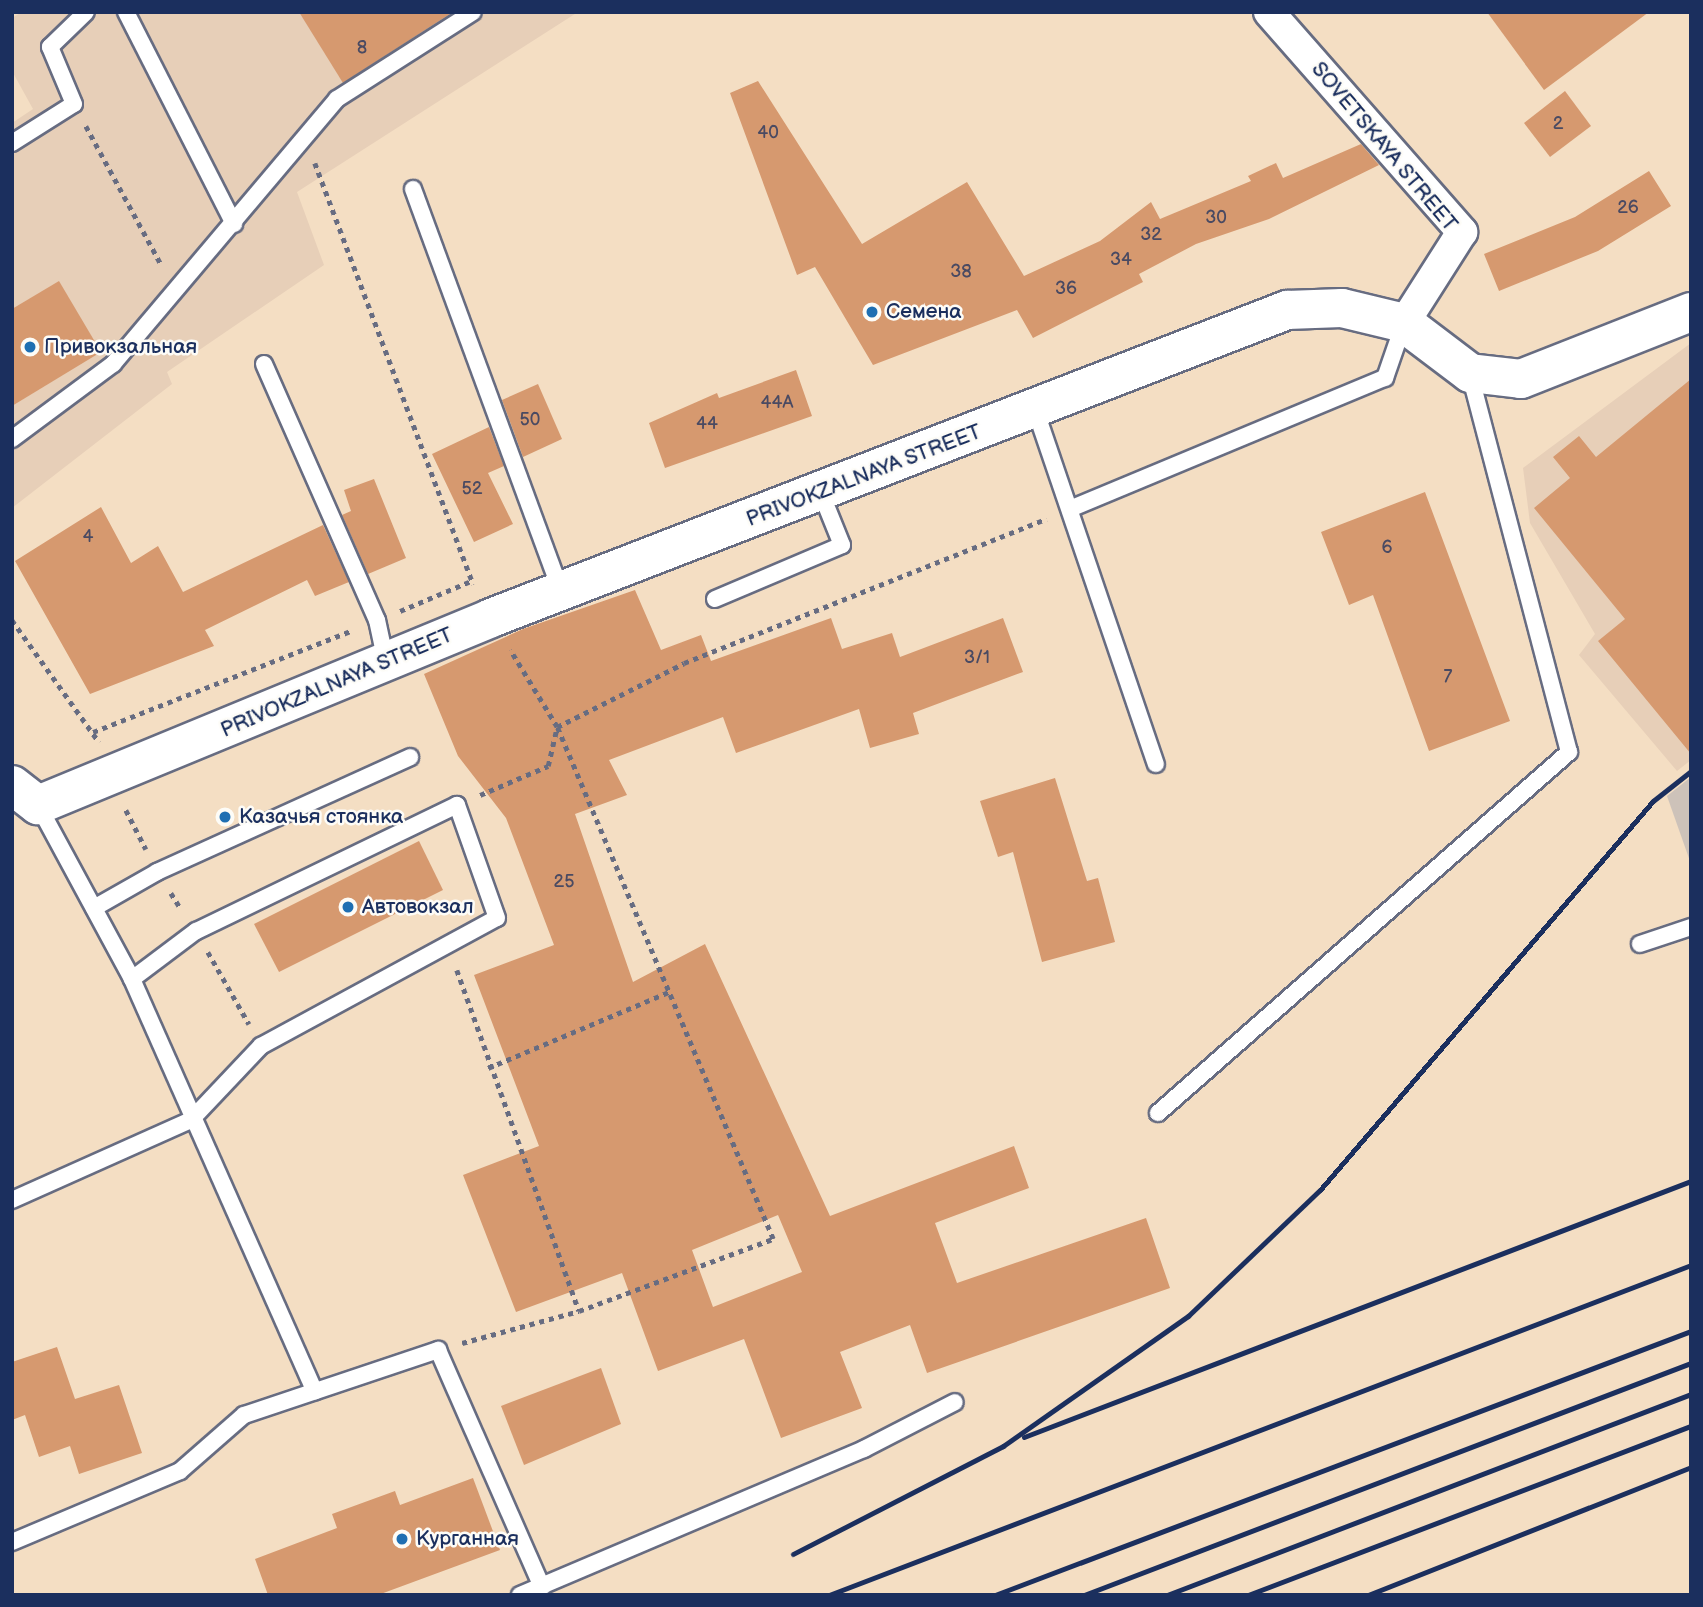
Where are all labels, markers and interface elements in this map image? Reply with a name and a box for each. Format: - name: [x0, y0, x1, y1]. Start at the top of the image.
- house number: 8: [357, 37, 367, 59]
- street label: SOVETSKAYA STREET: [1306, 57, 1462, 237]
- house number: 2: [1553, 113, 1563, 135]
- house number: 40: [757, 122, 779, 144]
- house number: 26: [1617, 197, 1639, 219]
- house number: 30: [1205, 207, 1227, 229]
- house number: 32: [1140, 224, 1162, 246]
- house number: 34: [1110, 249, 1132, 271]
- house number: 38: [950, 261, 972, 283]
- house number: 36: [1055, 278, 1077, 300]
- place label: Семена: [886, 299, 962, 325]
- marker: Семена: [864, 304, 880, 320]
- place label: Привокзальная: [44, 334, 197, 360]
- marker: Привокзальная: [22, 339, 38, 355]
- house number: 44А: [761, 392, 793, 414]
- house number: 50: [520, 409, 540, 431]
- house number: 44: [696, 413, 718, 435]
- street label: PRIVOKZALNAYA STREET: [743, 419, 985, 533]
- house number: 52: [462, 478, 482, 500]
- house number: 4: [83, 526, 93, 548]
- house number: 6: [1382, 537, 1392, 559]
- street label: PRIVOKZALNAYA STREET: [217, 623, 457, 743]
- house number: 3/1: [964, 647, 990, 669]
- house number: 7: [1444, 666, 1452, 688]
- place label: Казачья стоянка: [239, 804, 403, 830]
- marker: Казачья стоянка: [217, 809, 233, 825]
- house number: 25: [554, 871, 574, 893]
- place label: Автовокзал: [362, 894, 474, 920]
- marker: Автовокзал: [340, 899, 356, 915]
- place label: Курганная: [416, 1526, 519, 1552]
- marker: Курганная: [394, 1531, 410, 1547]

